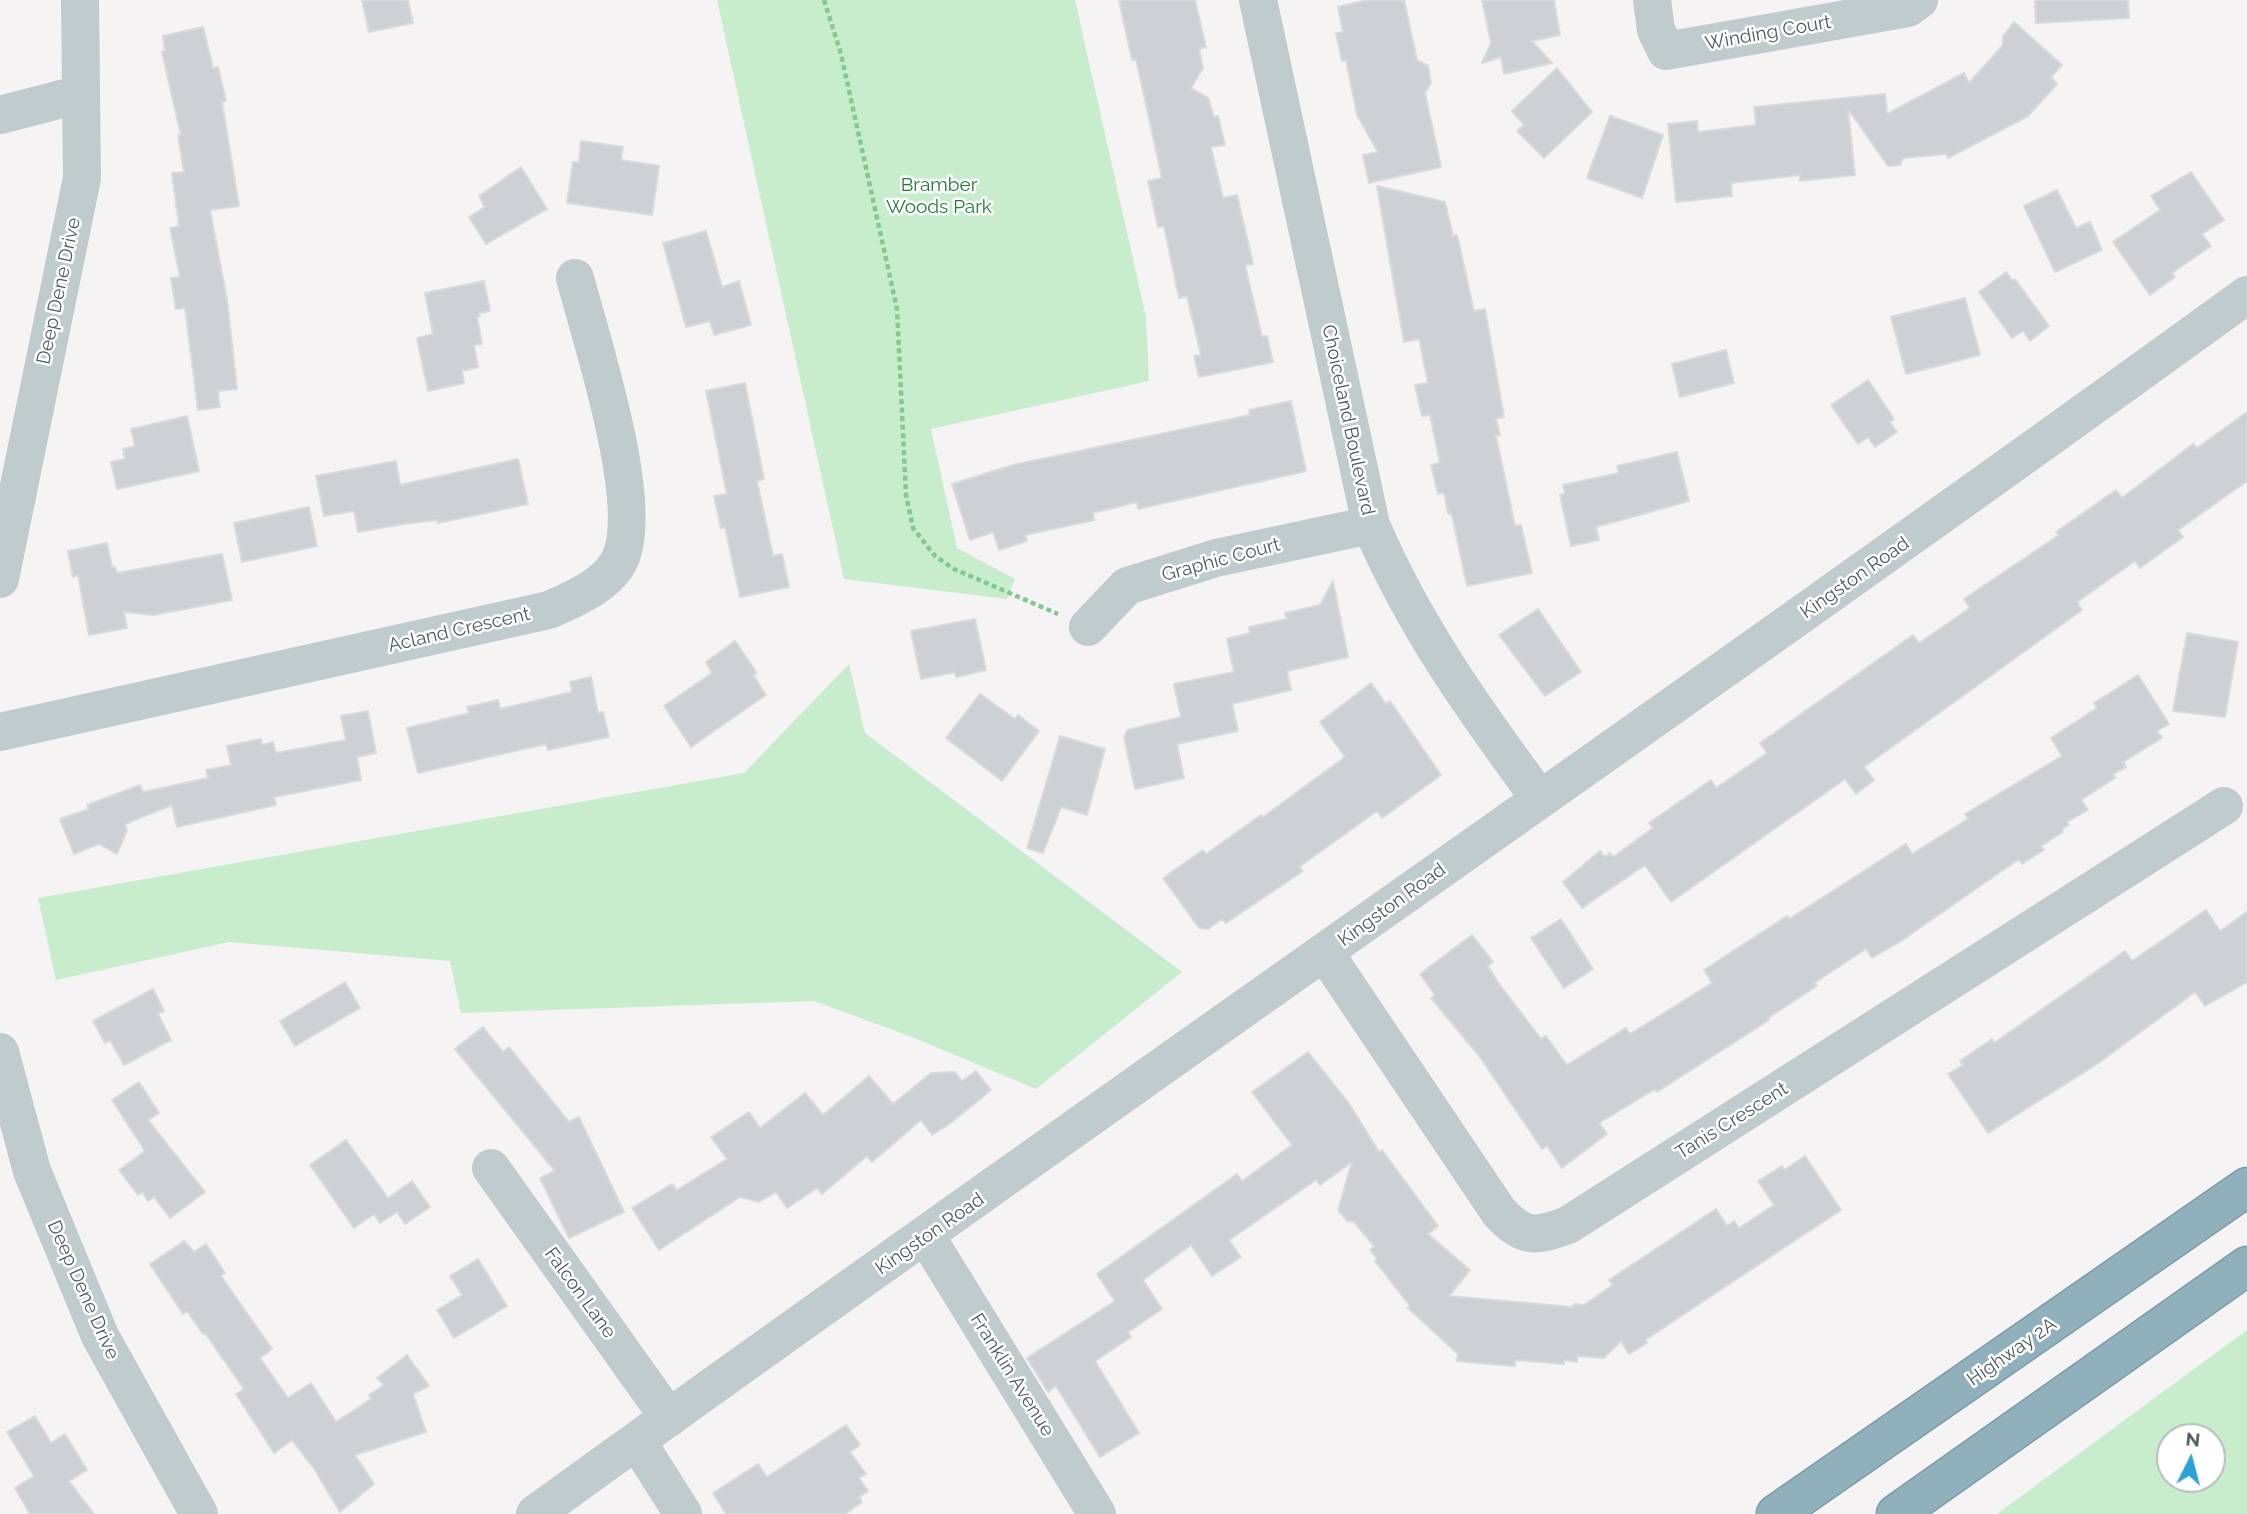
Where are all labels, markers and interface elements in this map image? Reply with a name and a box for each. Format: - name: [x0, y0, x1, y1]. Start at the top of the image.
- street label: Winding Court: [1703, 11, 1833, 55]
- park label: Bramber Woods Park: [886, 174, 992, 218]
- street label: Deep Dene Drive: [32, 215, 86, 367]
- street label: Choiceland Boulevard: [1317, 323, 1379, 517]
- street label: Kingston Road: [1796, 532, 1914, 624]
- street label: Graphic Court: [1159, 533, 1283, 587]
- street label: Acland Crescent: [386, 603, 532, 657]
- street label: Kingston Road: [1334, 858, 1450, 952]
- street label: Tanis Crescent: [1672, 1077, 1792, 1165]
- street label: Kingston Road: [871, 1188, 989, 1280]
- street label: Deep Dene Drive: [42, 1217, 124, 1363]
- street label: Falcon Lane: [539, 1243, 621, 1343]
- street label: Franklin Avenue: [965, 1309, 1059, 1441]
- street label: Highway 2A: [1963, 1313, 2061, 1391]
- north arrow: [2156, 1423, 2226, 1493]
- text: N: [2185, 1427, 2201, 1451]

